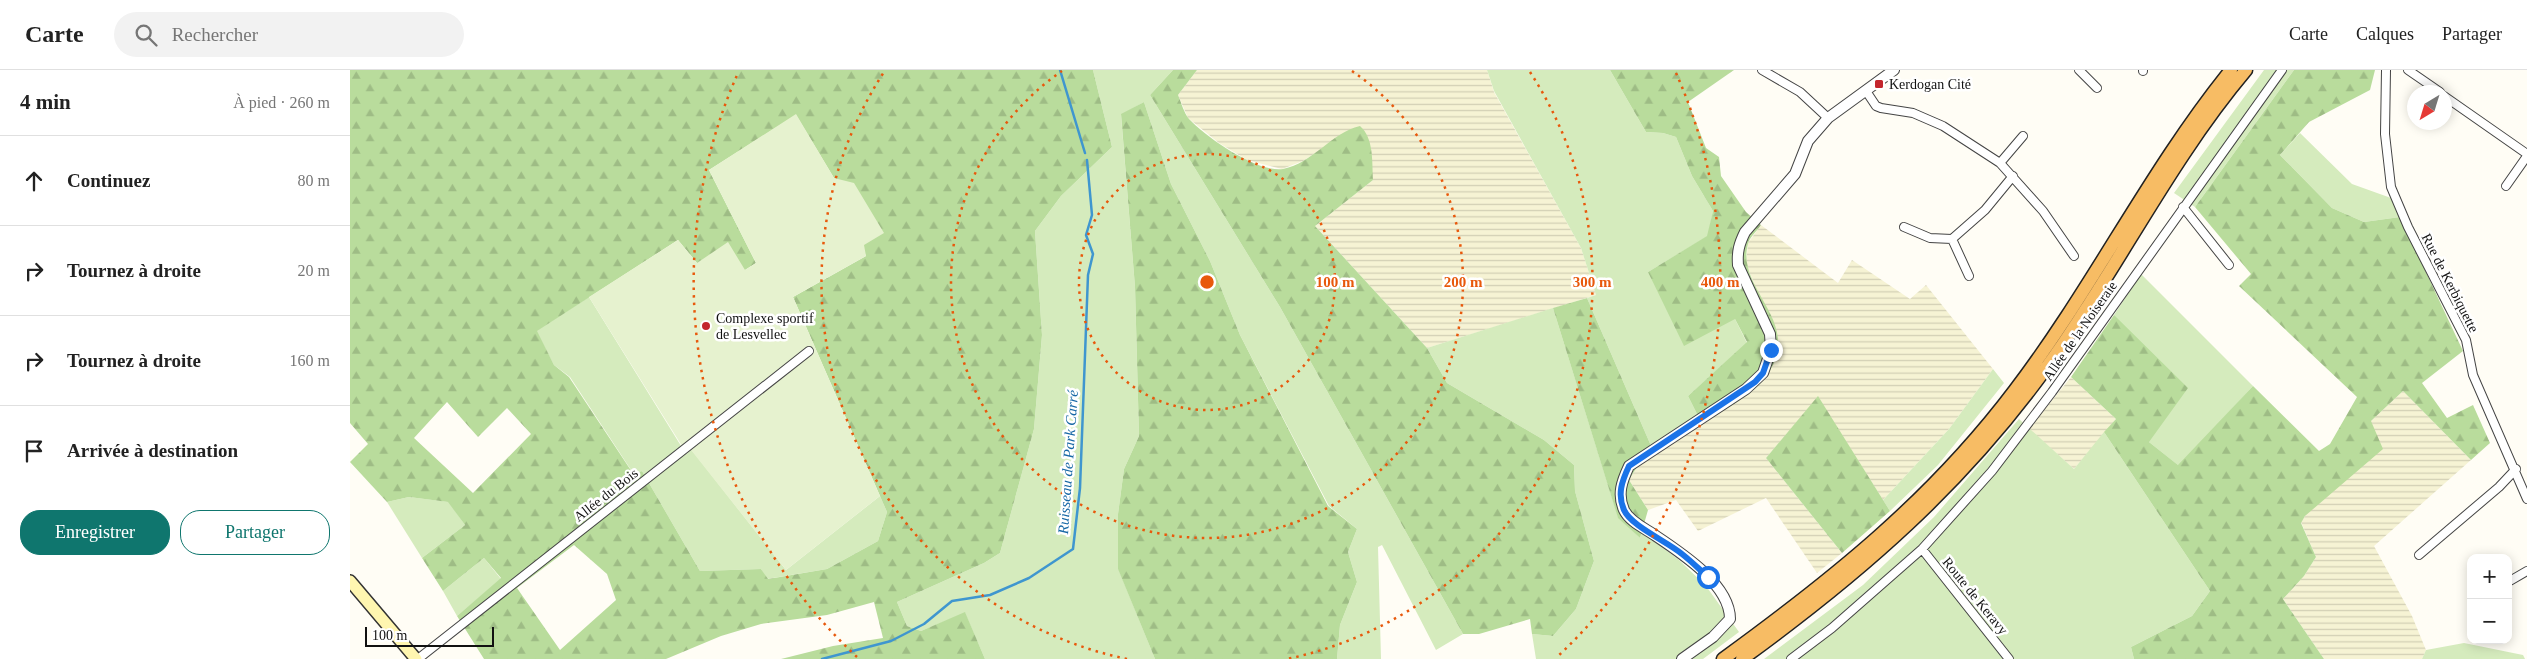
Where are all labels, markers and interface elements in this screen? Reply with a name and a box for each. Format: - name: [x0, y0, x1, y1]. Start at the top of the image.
- search box: [114, 12, 464, 57]
- text: Carte: [25, 21, 84, 47]
- icon: search: [132, 21, 160, 49]
- text: Rechercher: [172, 24, 258, 45]
- text: Carte: [2289, 24, 2328, 44]
- text: Calques: [2356, 24, 2414, 44]
- text: Partager: [2442, 24, 2502, 44]
- place label: Kerdogan Cité: [1889, 77, 1971, 92]
- marker: Kerdogan Cité: [1873, 78, 1885, 90]
- north arrow: [2407, 85, 2452, 130]
- text: 4 min: [20, 90, 71, 114]
- text: À pied · 260 m: [233, 94, 330, 111]
- icon: ahead: [20, 167, 48, 195]
- text: Continuez: [67, 170, 150, 191]
- text: 80 m: [298, 172, 330, 189]
- street label: Rue de Kerbiquette: [2419, 231, 2481, 335]
- icon: right: [20, 257, 48, 285]
- text: Tournez à droite: [67, 260, 201, 281]
- text: 20 m: [298, 262, 330, 279]
- centre of rings: [1198, 273, 1216, 291]
- text: 100 m: [1316, 274, 1355, 290]
- text: 200 m: [1444, 274, 1483, 290]
- text: 300 m: [1573, 274, 1612, 290]
- text: 400 m: [1701, 274, 1740, 290]
- street label: Allée de la Noiseraie: [2040, 278, 2120, 384]
- place label: Complexe sportif de Lesvellec: [716, 311, 814, 342]
- marker: Complexe sportif de Lesvellec: [700, 320, 712, 332]
- route end: [1760, 339, 1783, 362]
- icon: right: [20, 347, 48, 375]
- text: Tournez à droite: [67, 350, 201, 371]
- text: 160 m: [290, 352, 330, 369]
- water label: Ruisseau de Park Carré: [1055, 388, 1081, 536]
- icon: arrive: [20, 437, 48, 465]
- text: Arrivée à destination: [67, 440, 238, 461]
- street label: Allée du Bois: [571, 465, 641, 525]
- button: Enregistrer: [20, 510, 170, 555]
- button: Partager: [180, 510, 330, 555]
- street label: Route de Keravy: [1939, 554, 2011, 638]
- map controls: [2467, 554, 2512, 644]
- button: +: [2467, 554, 2512, 599]
- route start: [1697, 566, 1720, 589]
- button: −: [2467, 599, 2512, 644]
- scale bar: [365, 624, 494, 647]
- text: 100 m: [372, 628, 407, 643]

